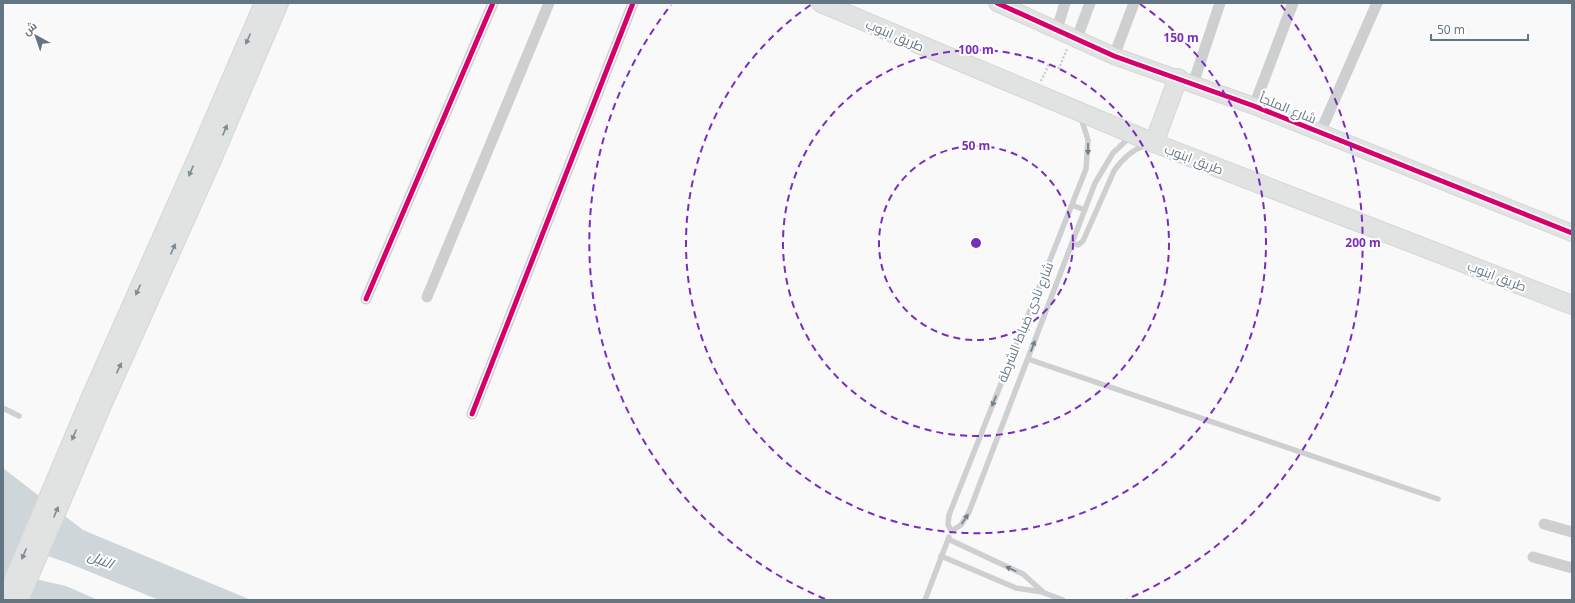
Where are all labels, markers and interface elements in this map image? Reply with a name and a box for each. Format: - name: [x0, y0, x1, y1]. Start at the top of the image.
- street label: طريق ابنوب: [863, 15, 927, 55]
- north arrow: [16, 16, 56, 56]
- scale bar: [1431, 16, 1528, 42]
- text: ش: [19, 18, 39, 38]
- text: 50 m: [1437, 21, 1465, 38]
- text: 150 m: [1163, 29, 1199, 46]
- one-way arrow: [245, 33, 251, 45]
- text: 100 m: [958, 41, 994, 58]
- street label: شارع الملجأ: [1257, 88, 1319, 128]
- one-way arrow: [222, 125, 228, 136]
- text: 50 m: [962, 137, 990, 154]
- street label: طريق ابنوب: [1162, 140, 1226, 178]
- one-way arrow: [1085, 143, 1091, 156]
- one-way arrow: [188, 166, 194, 178]
- text: 200 m: [1345, 234, 1381, 251]
- centre of rings: [969, 236, 983, 250]
- one-way arrow: [170, 243, 176, 255]
- street label: طريق ابنوب: [1465, 257, 1529, 295]
- street label: شارع نادى ضباط الشرطة: [993, 259, 1057, 385]
- one-way arrow: [135, 284, 141, 296]
- one-way arrow: [1030, 340, 1036, 352]
- one-way arrow: [116, 362, 122, 373]
- one-way arrow: [991, 396, 997, 408]
- one-way arrow: [71, 429, 77, 441]
- one-way arrow: [54, 506, 60, 518]
- one-way arrow: [961, 514, 968, 525]
- water label: النيل: [85, 545, 118, 573]
- one-way arrow: [21, 549, 27, 560]
- one-way arrow: [1005, 566, 1016, 572]

